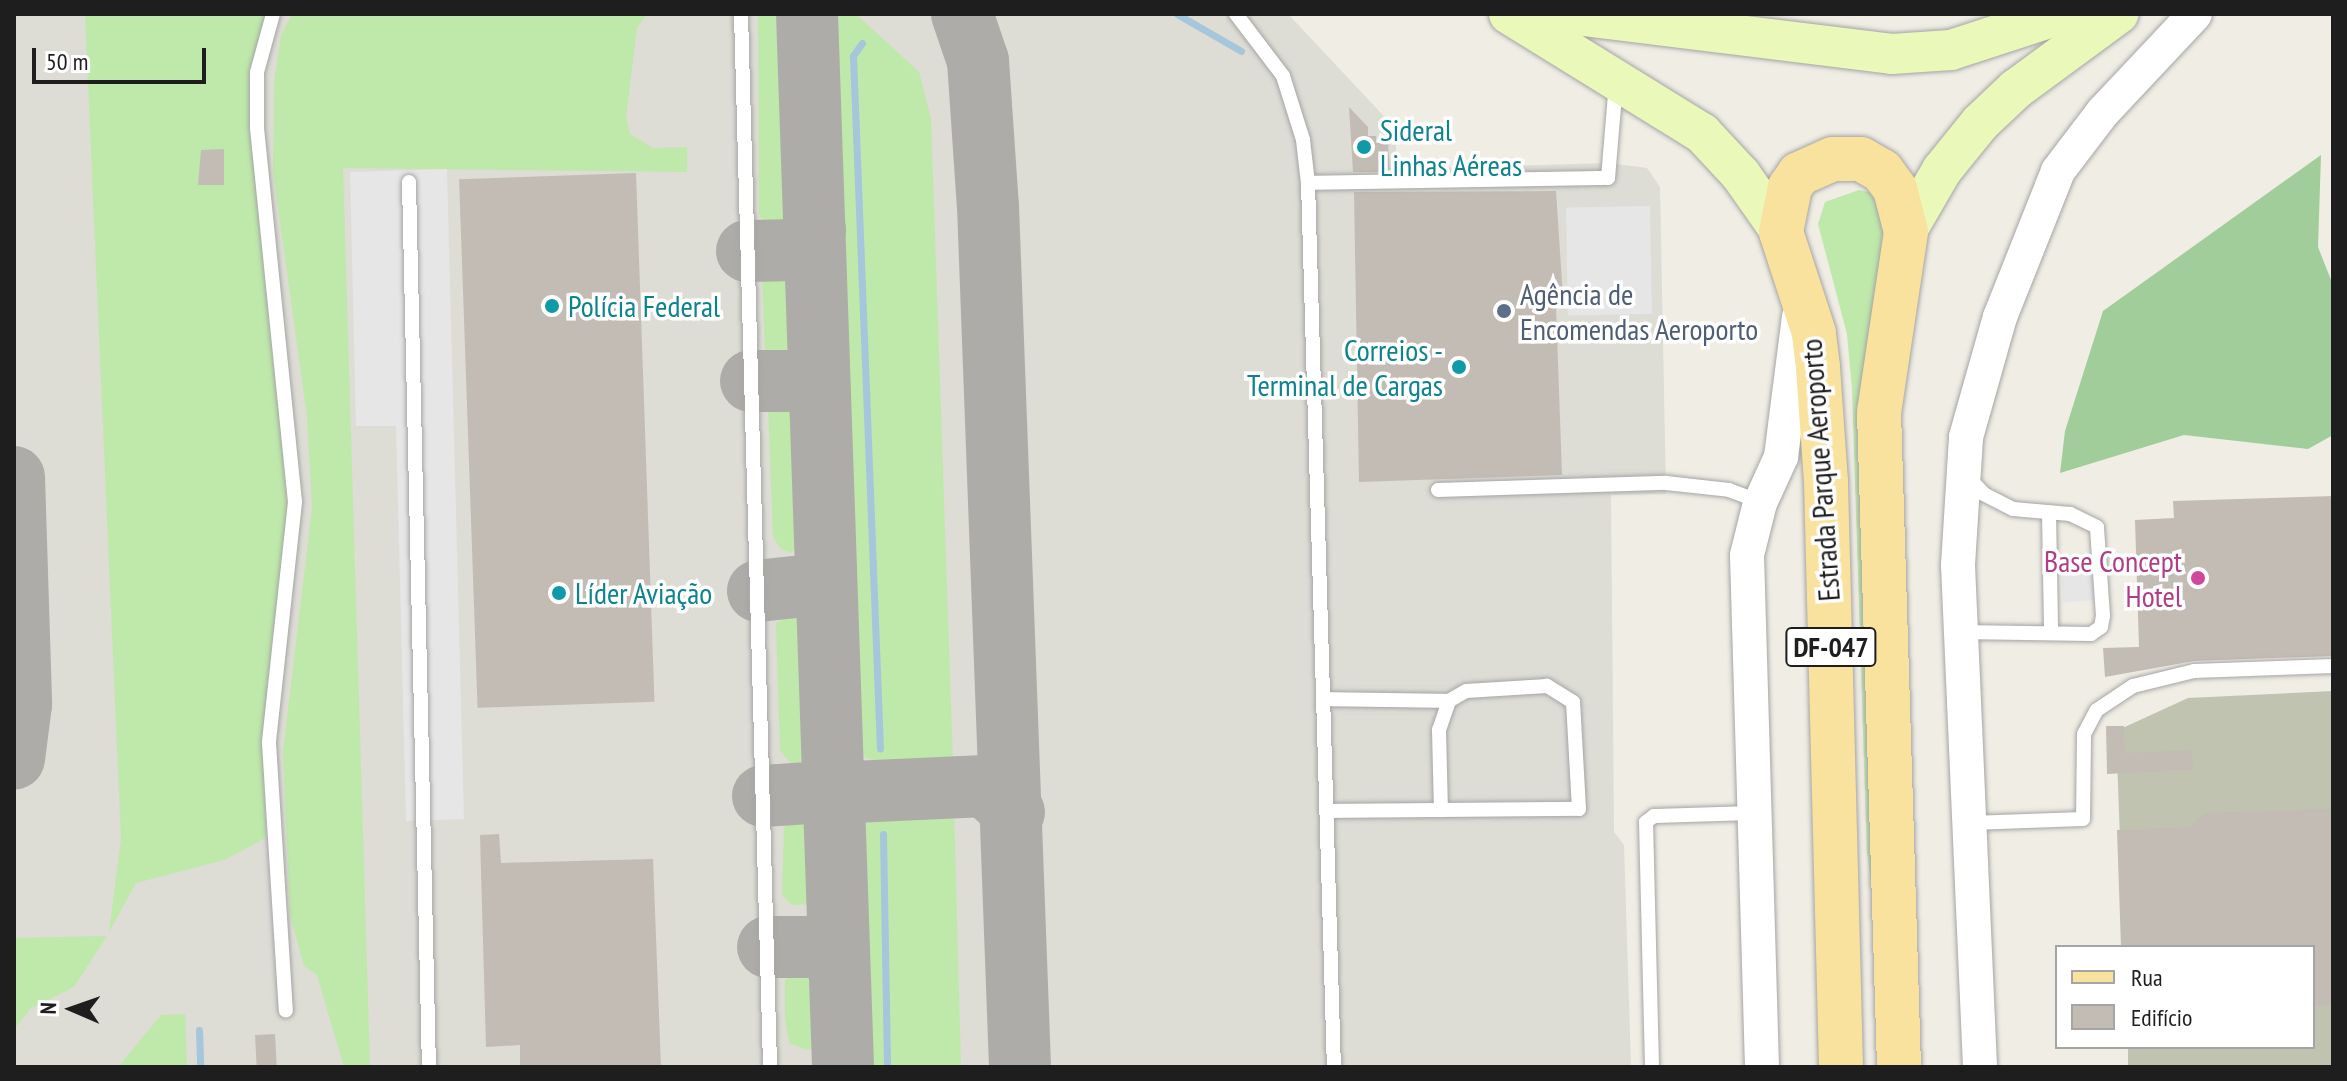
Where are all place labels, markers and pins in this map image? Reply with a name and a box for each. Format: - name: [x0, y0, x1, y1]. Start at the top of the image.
- place label: Sideral Linhas Aéreas: [1380, 112, 1523, 182]
- marker: Sideral Linhas Aéreas: [1355, 138, 1373, 156]
- place label: Agência de Encomendas Aeroporto: [1520, 276, 1759, 346]
- place label: Polícia Federal: [568, 288, 720, 324]
- marker: Polícia Federal: [543, 297, 561, 315]
- marker: Agência de Encomendas Aeroporto: [1495, 302, 1513, 320]
- place label: Correios - Terminal de Cargas: [1247, 332, 1443, 402]
- marker: Correios - Terminal de Cargas: [1450, 358, 1468, 376]
- place label: Base Concept Hotel: [2044, 543, 2182, 614]
- marker: Base Concept Hotel: [2189, 569, 2207, 587]
- place label: Líder Aviação: [575, 575, 713, 611]
- marker: Líder Aviação: [550, 584, 568, 602]

